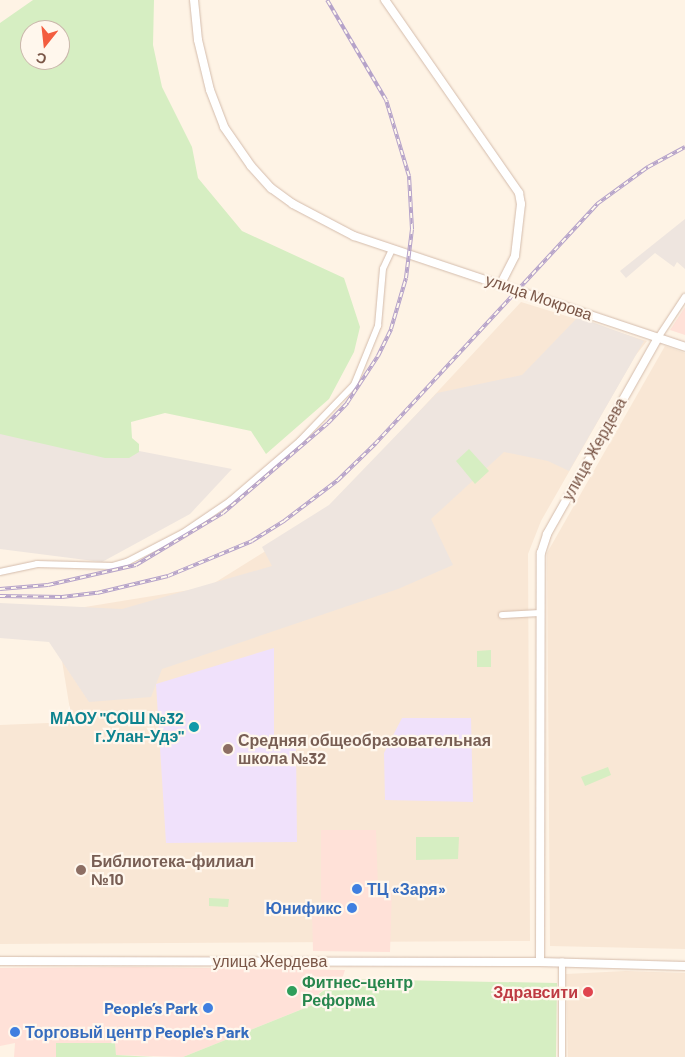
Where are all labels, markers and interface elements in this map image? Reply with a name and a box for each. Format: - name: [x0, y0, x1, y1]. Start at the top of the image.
- north arrow: [20, 20, 70, 70]
- text: С: [34, 49, 48, 69]
- street label: улица Мокрова: [483, 270, 595, 324]
- street label: улица Жердева: [558, 394, 630, 504]
- place label: МАОУ "СОШ №32 г.Улан-Удэ": [50, 708, 184, 746]
- marker: МАОУ "СОШ №32 г.Улан-Удэ": [188, 721, 200, 733]
- place label: Средняя общеобразовательная школа №32: [238, 730, 491, 768]
- marker: Средняя общеобразовательная школа №32: [222, 743, 234, 755]
- place label: Библиотека-филиал №10: [91, 851, 254, 889]
- marker: Библиотека-филиал №10: [75, 864, 87, 876]
- place label: ТЦ «Заря»: [367, 879, 446, 899]
- marker: ТЦ «Заря»: [351, 883, 363, 895]
- place label: Юнификс: [265, 898, 342, 918]
- marker: Юнификс: [346, 902, 358, 914]
- street label: улица Жердева: [213, 951, 327, 971]
- place label: Фитнес-центр Реформа: [302, 972, 413, 1010]
- place label: Здравсити: [493, 982, 578, 1002]
- marker: Фитнес-центр Реформа: [286, 985, 298, 997]
- marker: Здравсити: [582, 986, 594, 998]
- place label: People’s Park: [104, 998, 198, 1018]
- marker: People’s Park: [202, 1002, 214, 1014]
- place label: Торговый центр People's Park: [25, 1022, 249, 1042]
- marker: Торговый центр People's Park: [9, 1026, 21, 1038]

